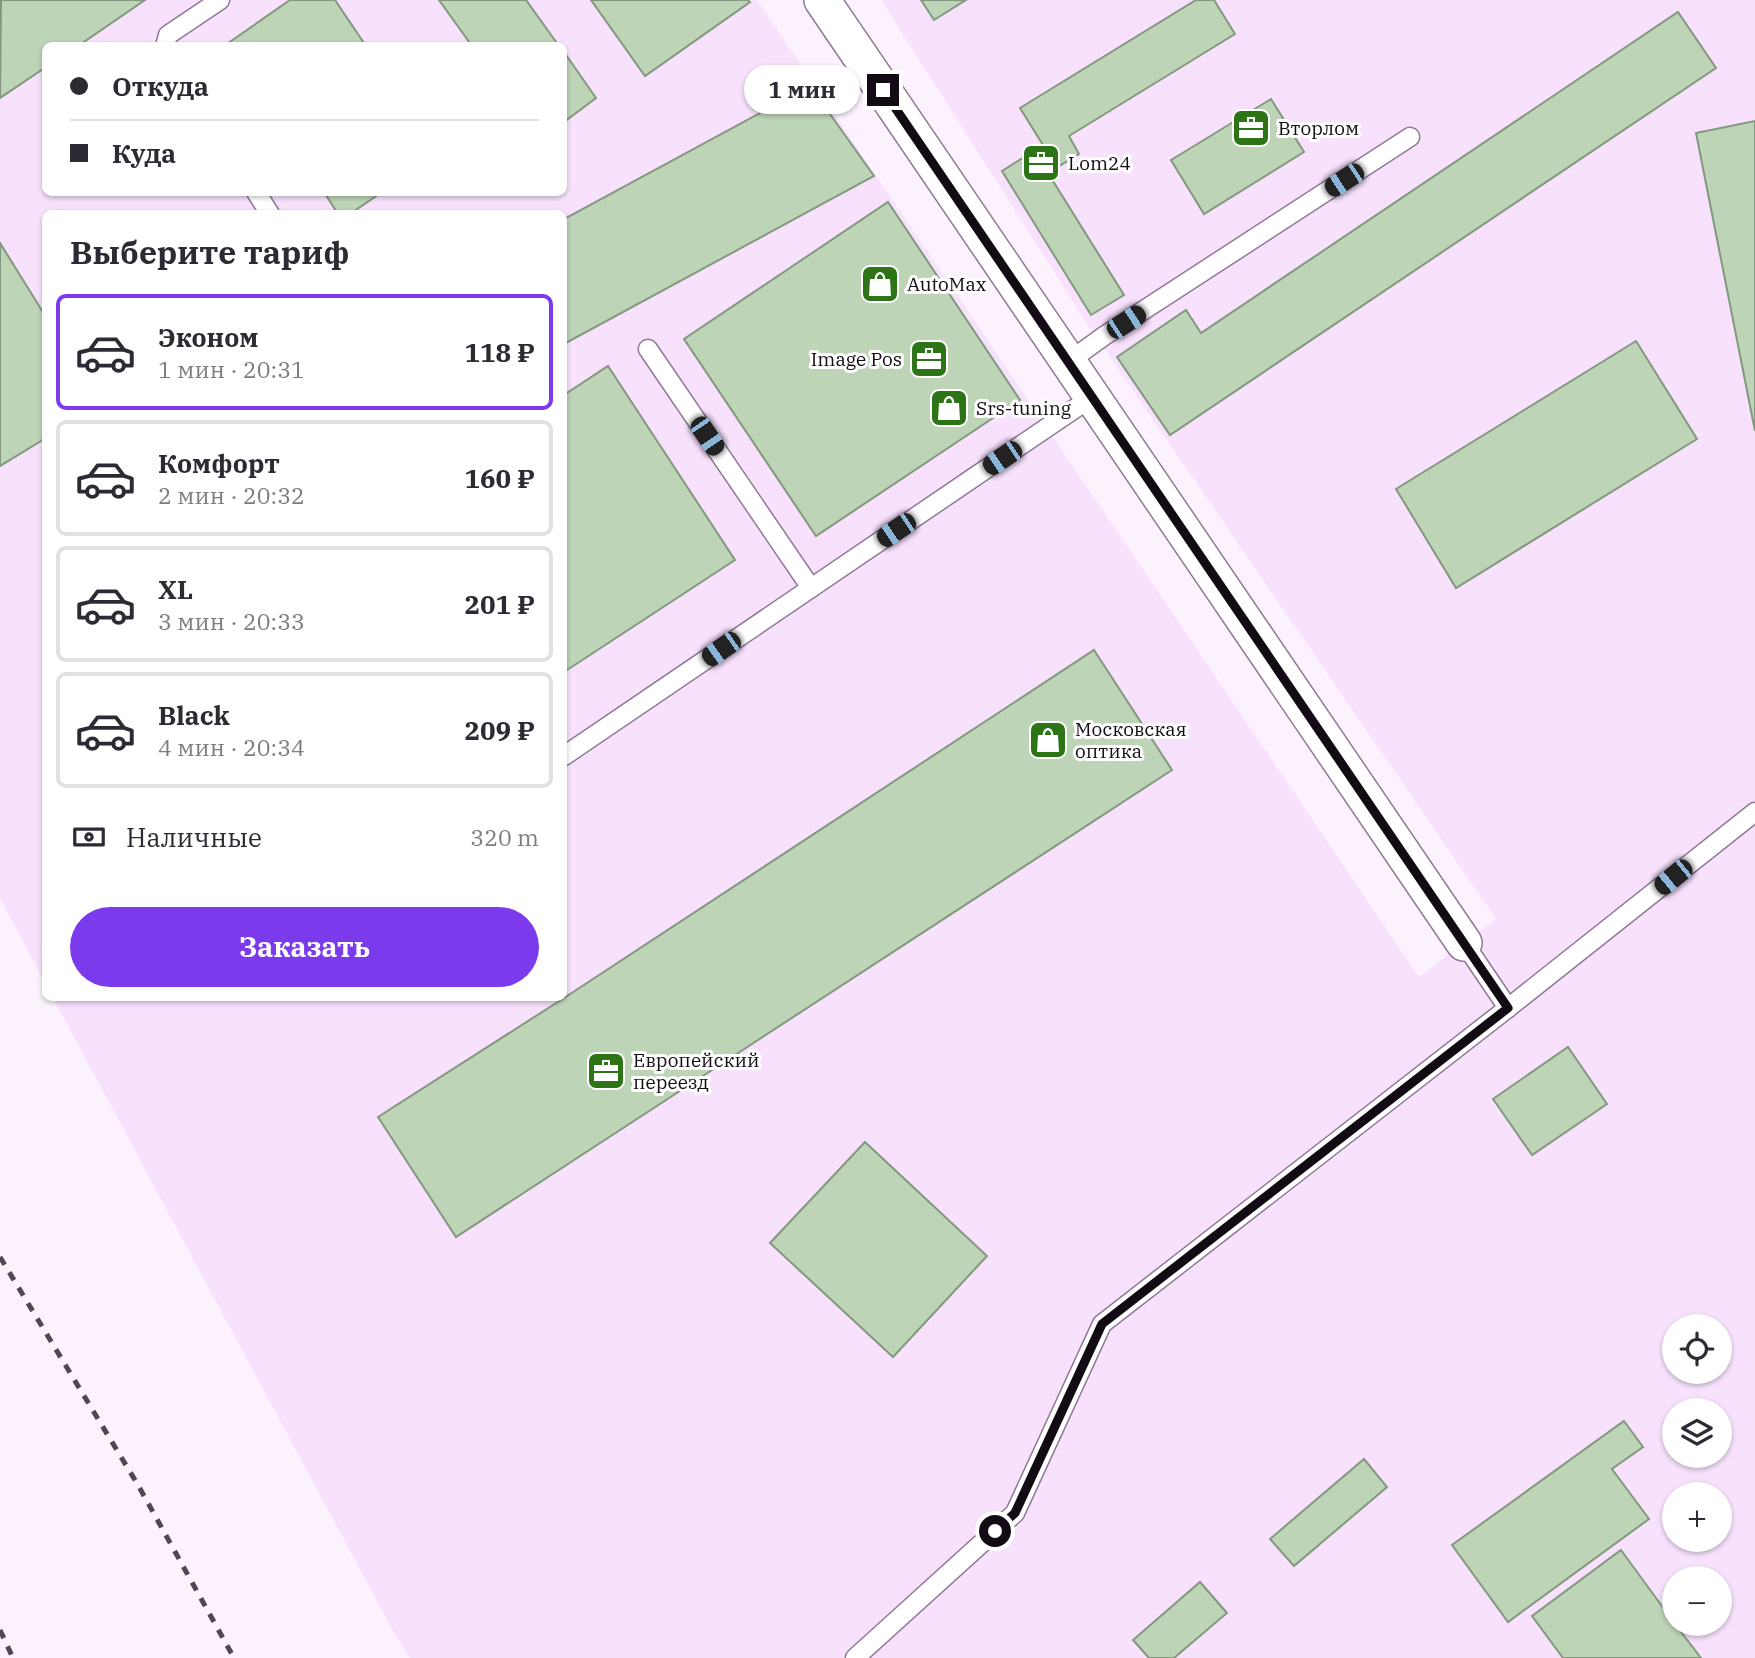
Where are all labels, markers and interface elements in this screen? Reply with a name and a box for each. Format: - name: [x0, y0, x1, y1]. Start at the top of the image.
- callout: 1 мин: [743, 66, 858, 114]
- text: Откуда: [112, 69, 209, 103]
- text: 1 мин: [768, 74, 836, 104]
- route end: [867, 74, 899, 106]
- office icon: Вторлом: [1230, 107, 1272, 149]
- place label: Вторлом: [1278, 116, 1359, 140]
- text: Куда: [112, 136, 176, 170]
- office icon: Lom24: [1020, 142, 1062, 184]
- place label: Lom24: [1068, 151, 1131, 175]
- car: [1321, 160, 1368, 200]
- text: Выберите тариф: [70, 231, 350, 273]
- shop icon: AutoMax: [859, 263, 901, 305]
- place label: AutoMax: [907, 272, 987, 296]
- car: [1103, 302, 1150, 342]
- text: Эконом: [158, 320, 259, 354]
- icon: car: [74, 321, 137, 384]
- text: 118 ₽: [464, 335, 535, 369]
- office icon: Image Pos: [908, 338, 950, 380]
- place label: Image Pos: [811, 347, 902, 371]
- text: 1 мин · 20:31: [158, 354, 305, 384]
- shop icon: Srs-tuning: [928, 387, 970, 429]
- place label: Srs-tuning: [976, 396, 1072, 420]
- car: [687, 413, 728, 459]
- car: [979, 438, 1026, 478]
- text: Комфорт: [158, 446, 280, 480]
- icon: car: [74, 447, 137, 510]
- text: 160 ₽: [464, 461, 535, 495]
- text: 2 мин · 20:32: [158, 480, 305, 510]
- car: [873, 510, 920, 550]
- text: XL: [158, 572, 193, 606]
- icon: car: [74, 573, 137, 636]
- text: 201 ₽: [464, 587, 535, 621]
- text: 3 мин · 20:33: [158, 606, 305, 636]
- car: [698, 628, 745, 670]
- text: Black: [158, 698, 230, 732]
- icon: car: [74, 699, 137, 762]
- text: 209 ₽: [464, 713, 535, 747]
- place label: Московская оптика: [1075, 717, 1187, 763]
- shop icon: Московская оптика: [1027, 719, 1069, 761]
- text: 4 мин · 20:34: [158, 732, 305, 762]
- icon: cash: [70, 818, 108, 856]
- text: Наличные: [126, 820, 262, 854]
- text: 320 m: [470, 822, 539, 852]
- car: [1651, 856, 1696, 898]
- button: Заказать: [70, 907, 539, 987]
- place label: Европейский переезд: [633, 1048, 760, 1094]
- office icon: Европейский переезд: [585, 1050, 627, 1092]
- map controls: [1662, 1314, 1732, 1636]
- button: locate: [1662, 1314, 1732, 1384]
- button: layers: [1662, 1398, 1732, 1468]
- button: +: [1662, 1482, 1732, 1552]
- route start: [979, 1515, 1011, 1547]
- button: −: [1662, 1566, 1732, 1636]

